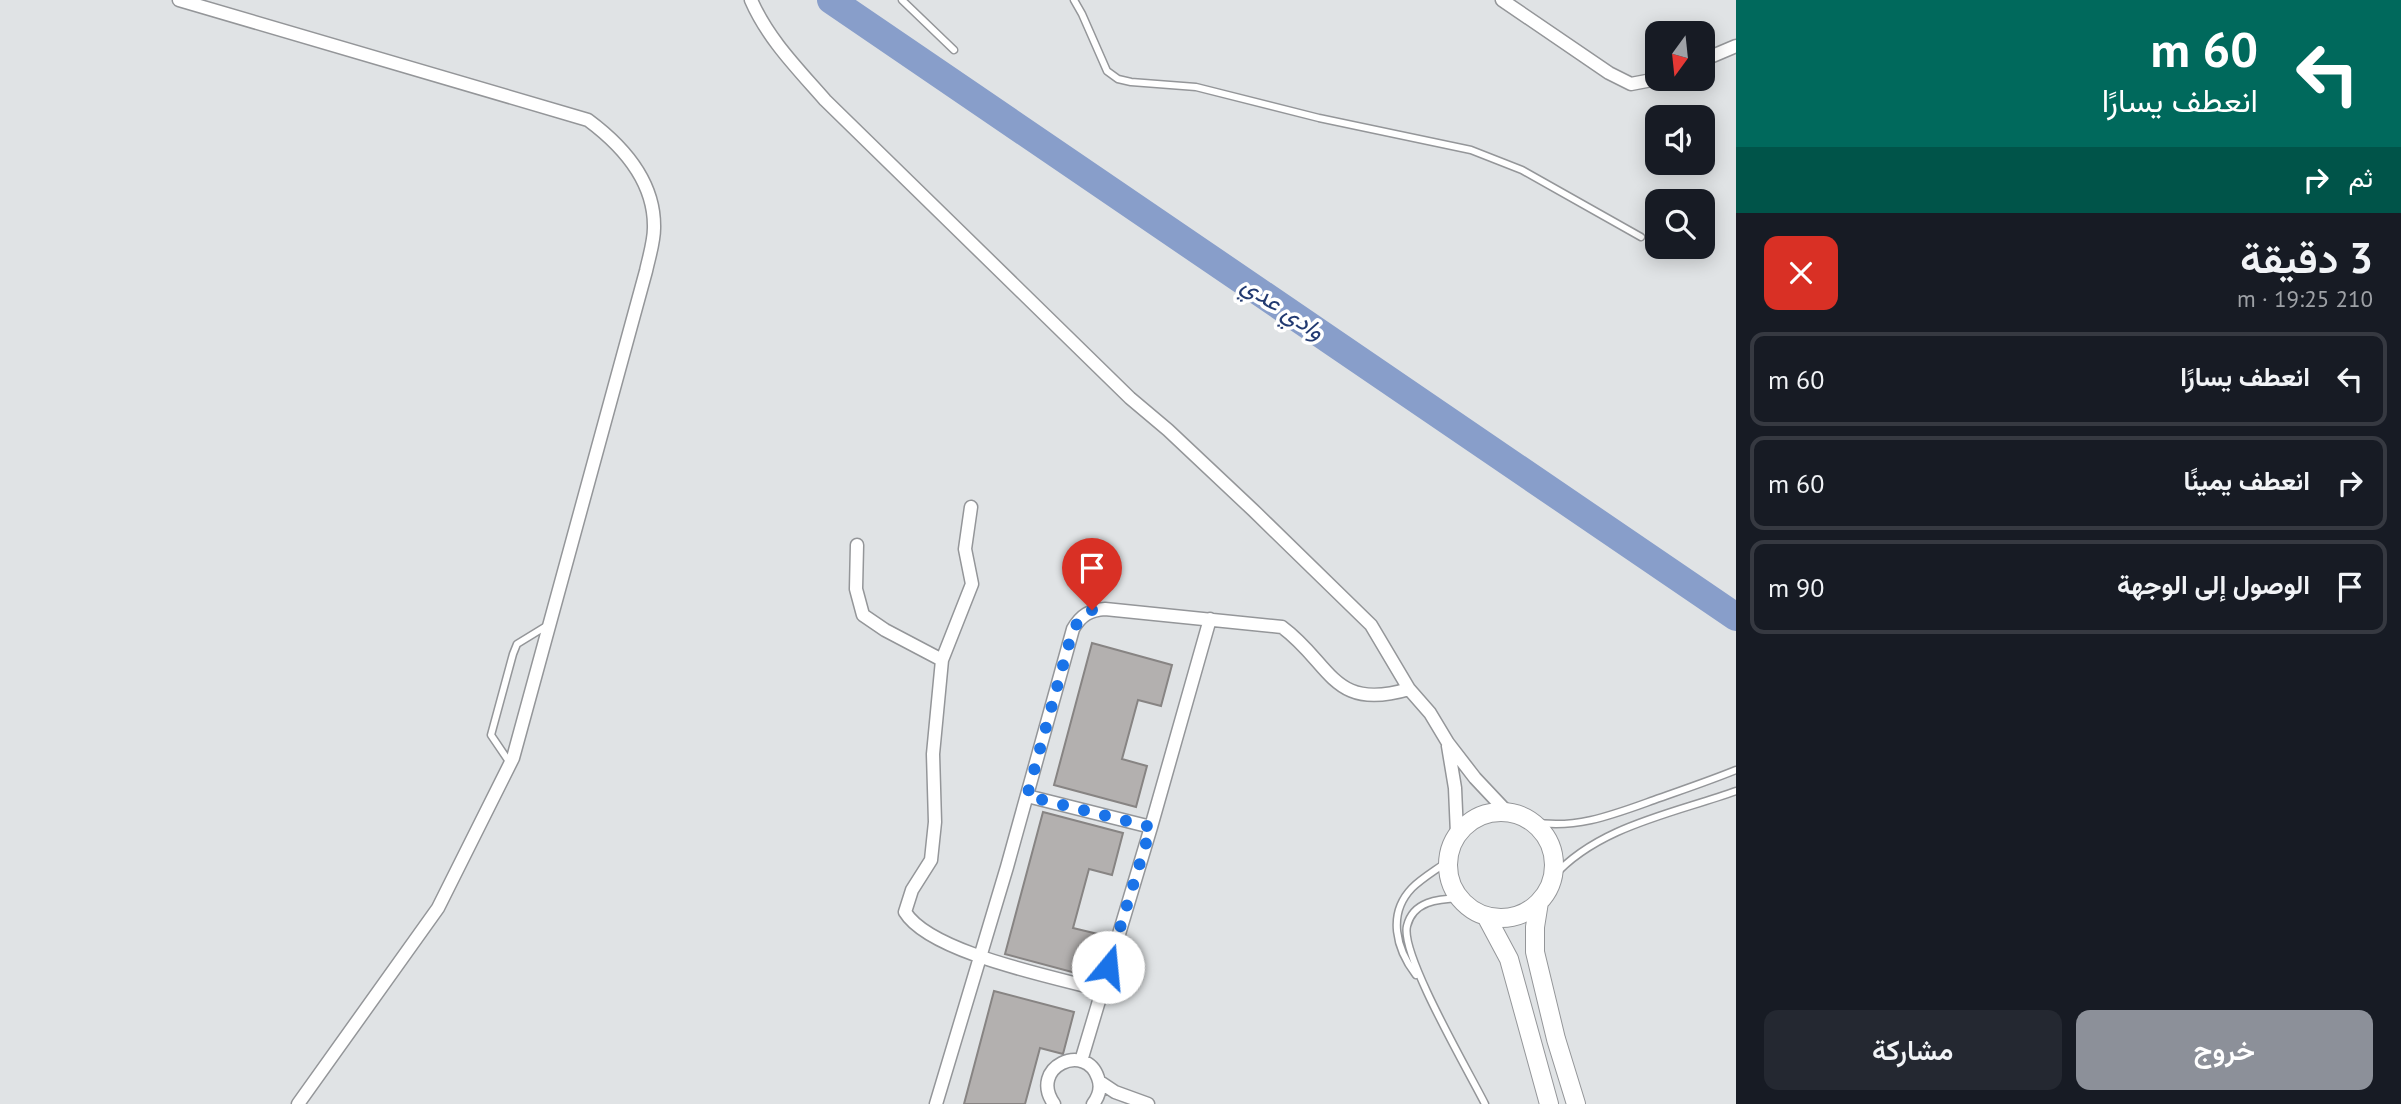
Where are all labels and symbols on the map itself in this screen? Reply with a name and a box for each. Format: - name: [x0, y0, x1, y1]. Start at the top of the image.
- north arrow: [1645, 21, 1715, 91]
- water label: وادي عدي: [1234, 269, 1331, 350]
- pin: [1062, 538, 1122, 610]
- position arrow: [1071, 930, 1145, 1004]

